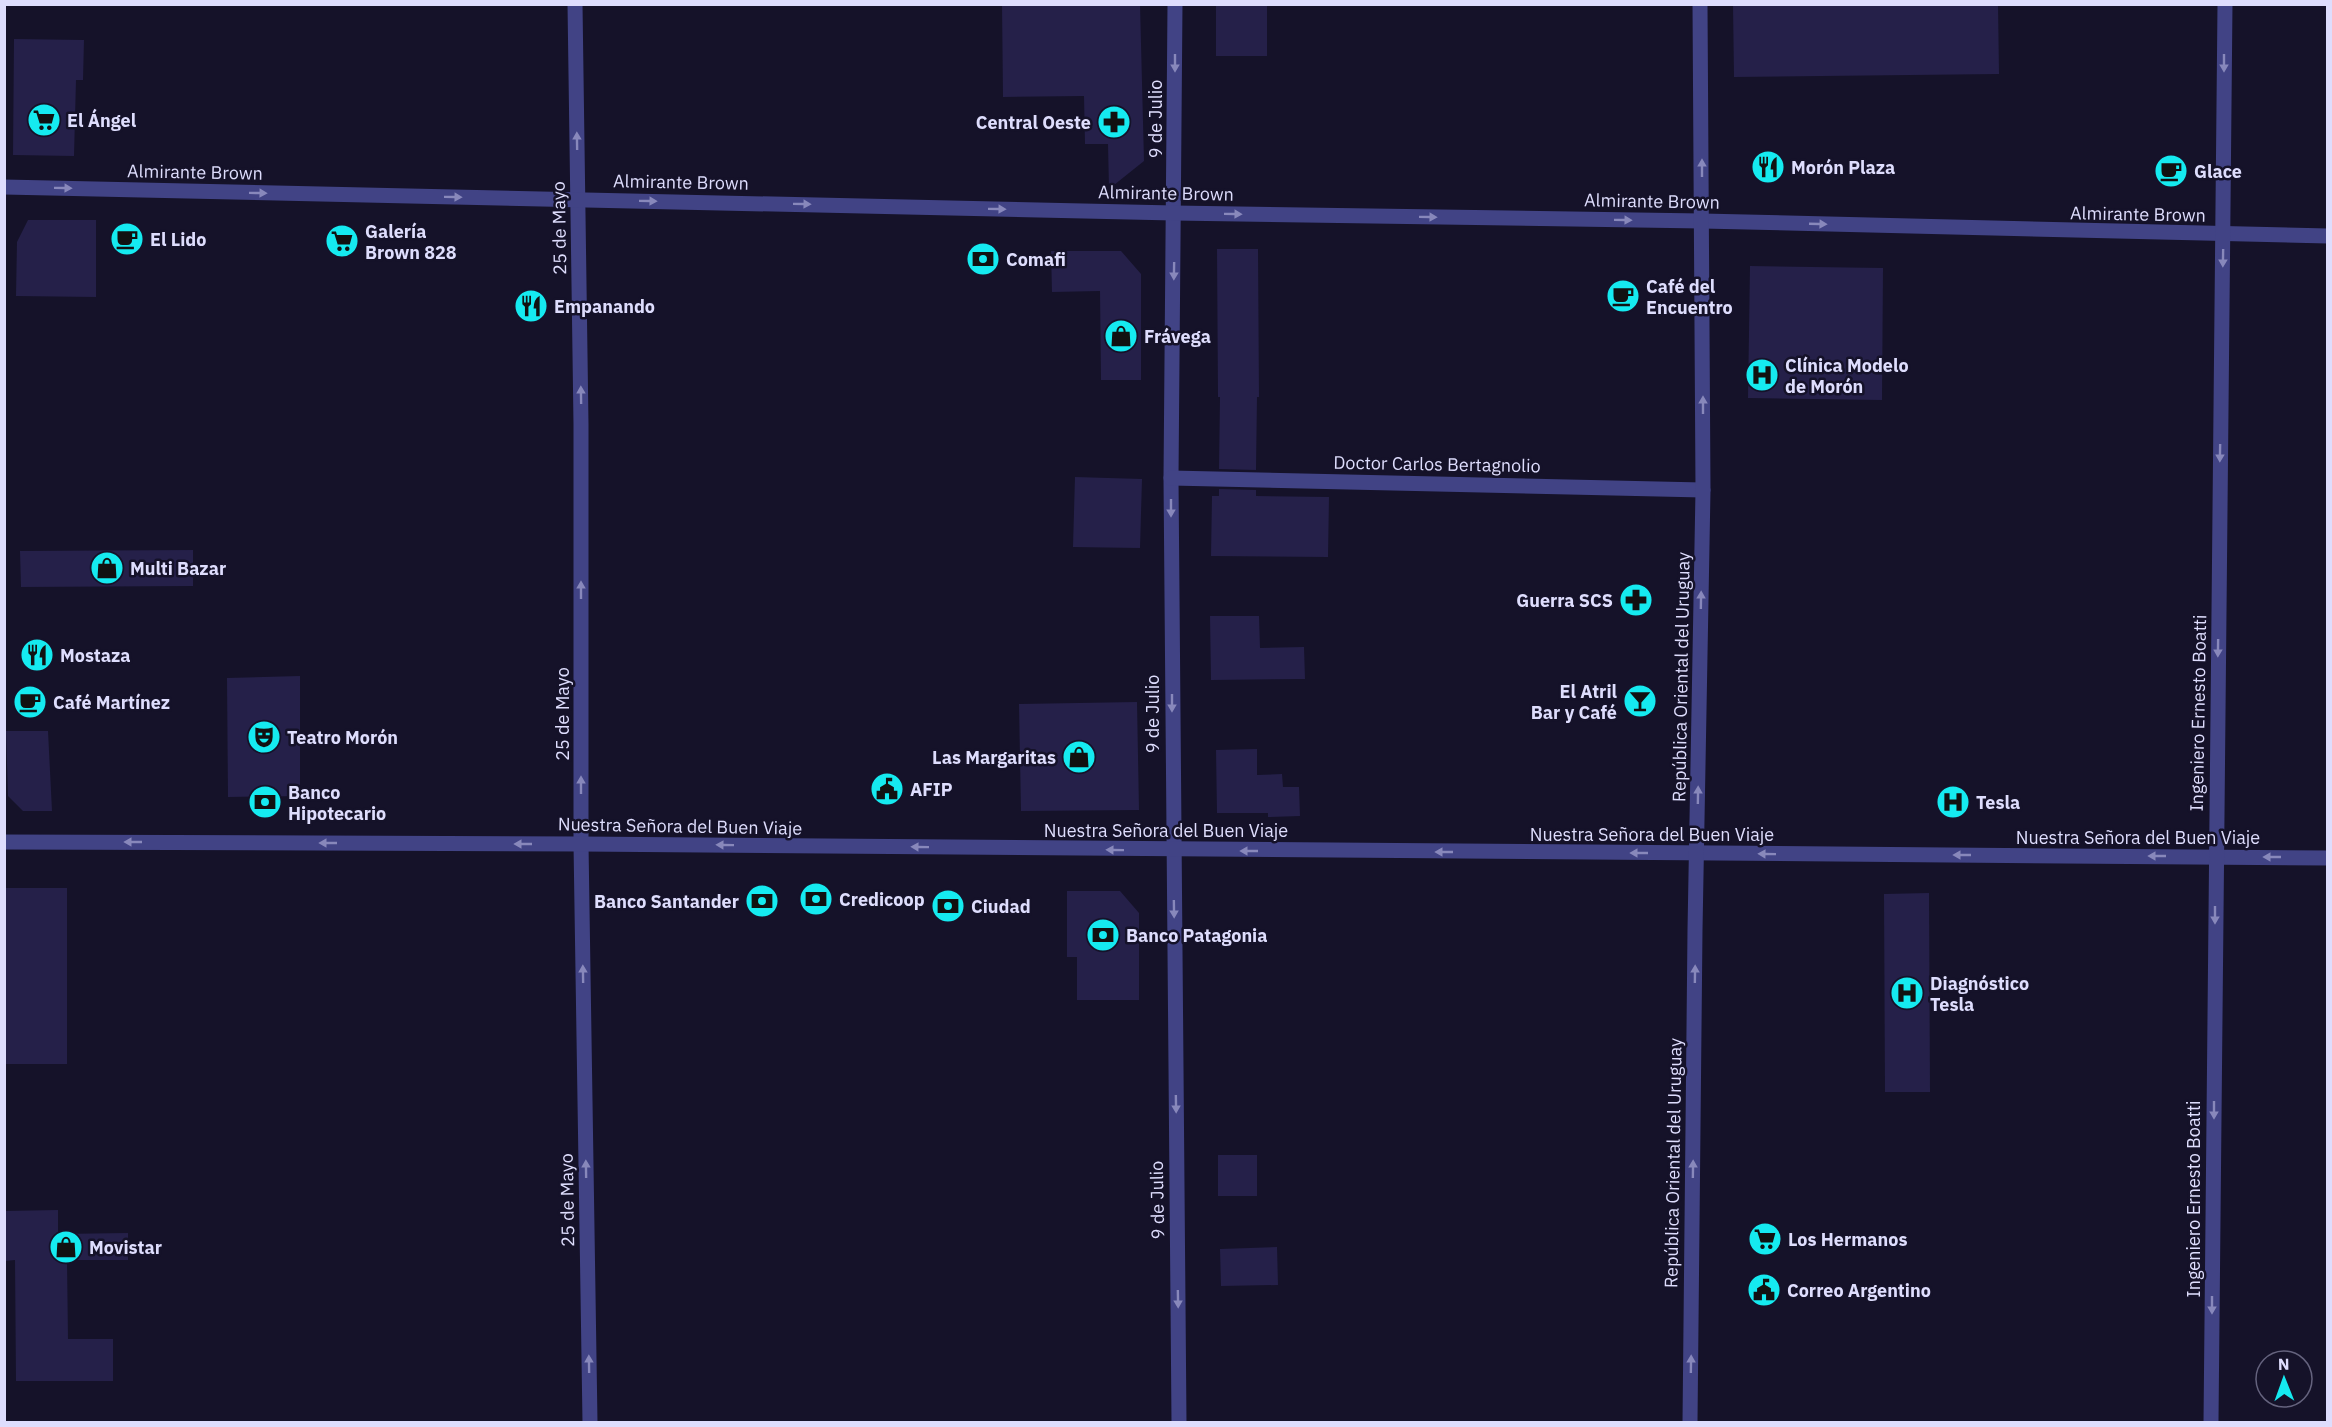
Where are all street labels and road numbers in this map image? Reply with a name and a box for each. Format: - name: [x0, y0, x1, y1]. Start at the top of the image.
- street label: 9 de Julio: [1144, 80, 1167, 158]
- street label: Almirante Brown: [127, 159, 263, 185]
- street label: Almirante Brown: [613, 169, 749, 195]
- street label: Almirante Brown: [1098, 180, 1234, 206]
- street label: 25 de Mayo: [547, 181, 571, 275]
- street label: Almirante Brown: [1584, 188, 1720, 214]
- street label: Almirante Brown: [2070, 201, 2206, 227]
- street label: Doctor Carlos Bertagnolio: [1333, 451, 1541, 477]
- street label: República Oriental del Uruguay: [1667, 552, 1695, 802]
- street label: Ingeniero Ernesto Boatti: [2185, 614, 2211, 812]
- street label: 25 de Mayo: [551, 667, 574, 761]
- street label: 9 de Julio: [1141, 675, 1164, 753]
- street label: Nuestra Señora del Buen Viaje: [558, 812, 803, 840]
- street label: Nuestra Señora del Buen Viaje: [1044, 819, 1288, 842]
- street label: Nuestra Señora del Buen Viaje: [1530, 823, 1774, 846]
- street label: Nuestra Señora del Buen Viaje: [2016, 826, 2260, 849]
- street label: República Oriental del Uruguay: [1659, 1038, 1687, 1288]
- street label: Ingeniero Ernesto Boatti: [2182, 1101, 2205, 1298]
- street label: 25 de Mayo: [555, 1153, 579, 1247]
- street label: 9 de Julio: [1145, 1161, 1169, 1239]

